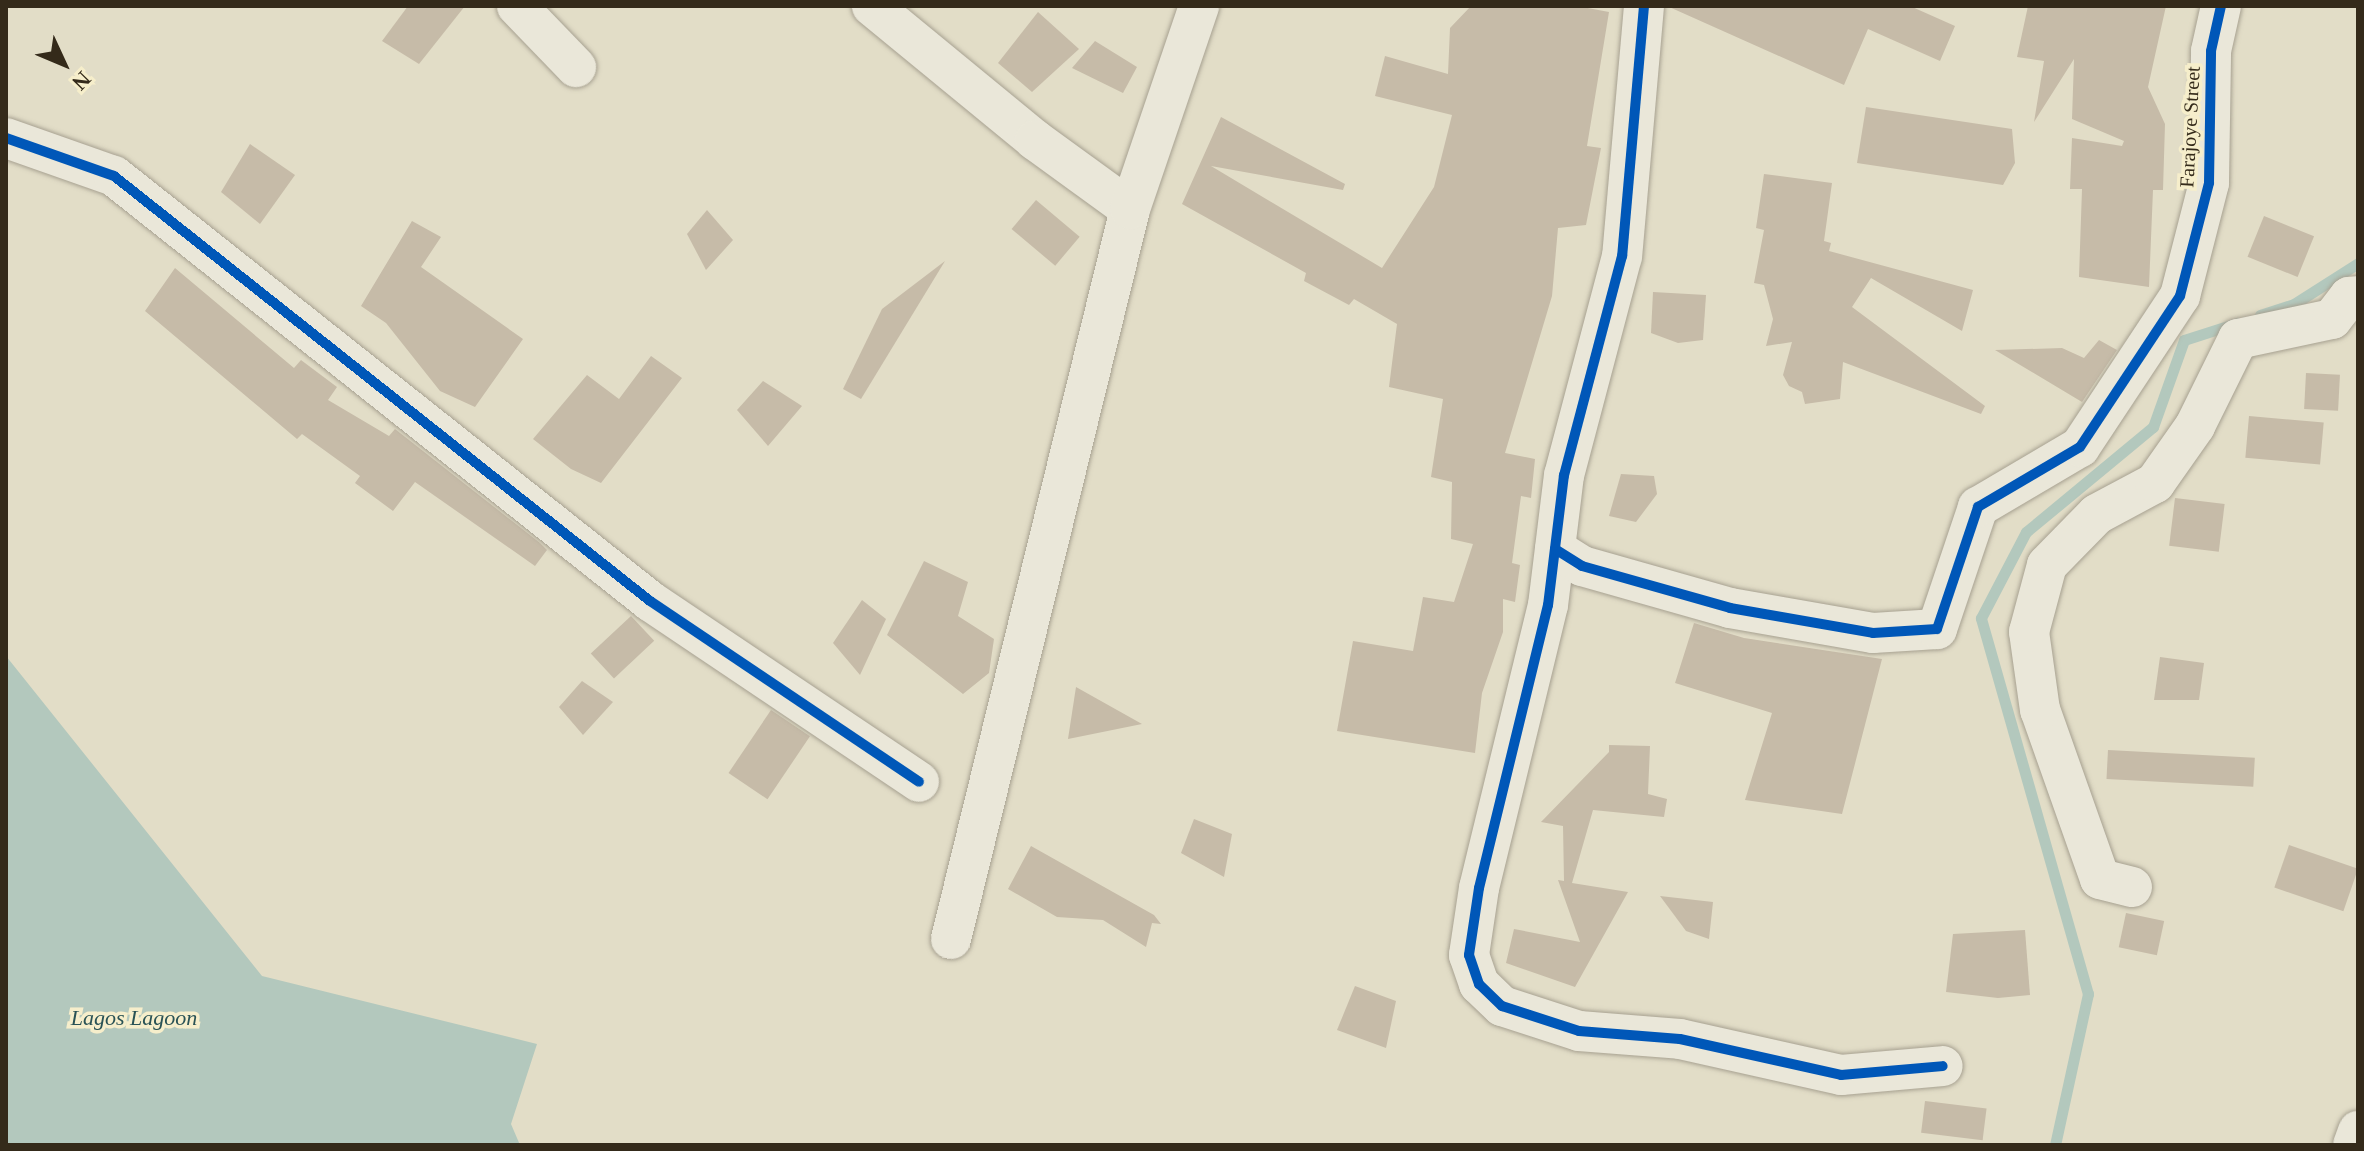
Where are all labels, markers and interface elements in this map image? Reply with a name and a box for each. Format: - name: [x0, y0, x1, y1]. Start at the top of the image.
- north arrow: [24, 24, 104, 104]
- street label: Farajoye Street: [2175, 66, 2205, 188]
- text: N: [67, 67, 96, 95]
- water label: Lagos Lagoon: [71, 1005, 197, 1031]

